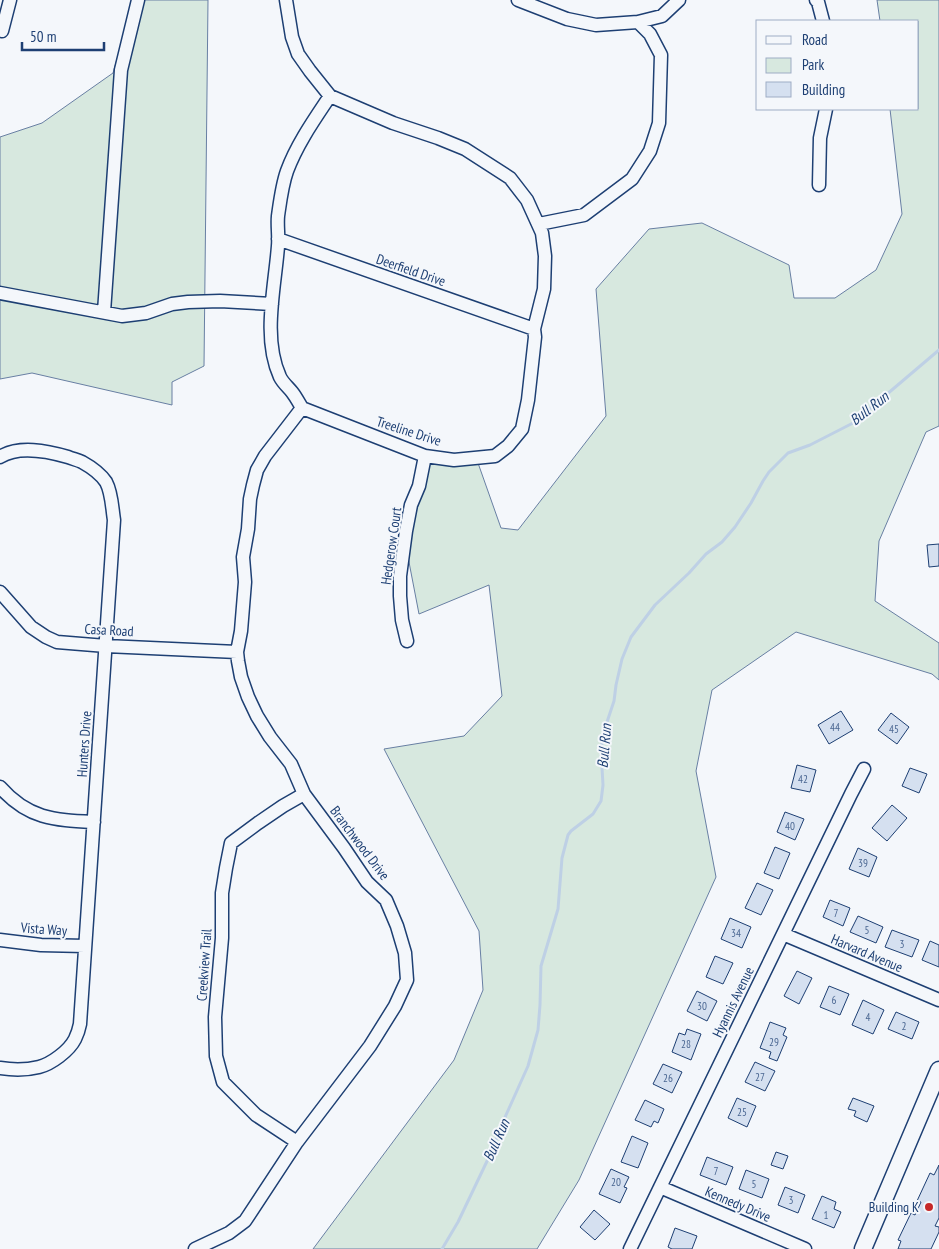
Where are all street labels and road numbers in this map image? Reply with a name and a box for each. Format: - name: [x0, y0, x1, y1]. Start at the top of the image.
- street label: Deerfield Drive: [374, 250, 448, 290]
- street label: Treeline Drive: [374, 412, 444, 450]
- street label: Hedgerow Court: [377, 506, 405, 586]
- street label: Casa Road: [84, 620, 134, 640]
- street label: Hunters Drive: [73, 710, 95, 778]
- street label: Branchwood Drive: [326, 802, 394, 884]
- street label: Vista Way: [19, 918, 68, 940]
- street label: Creekview Trail: [192, 927, 216, 1002]
- street label: Harvard Avenue: [829, 930, 906, 976]
- street label: Hyannis Avenue: [708, 964, 758, 1040]
- street label: Kennedy Drive: [702, 1182, 774, 1226]

